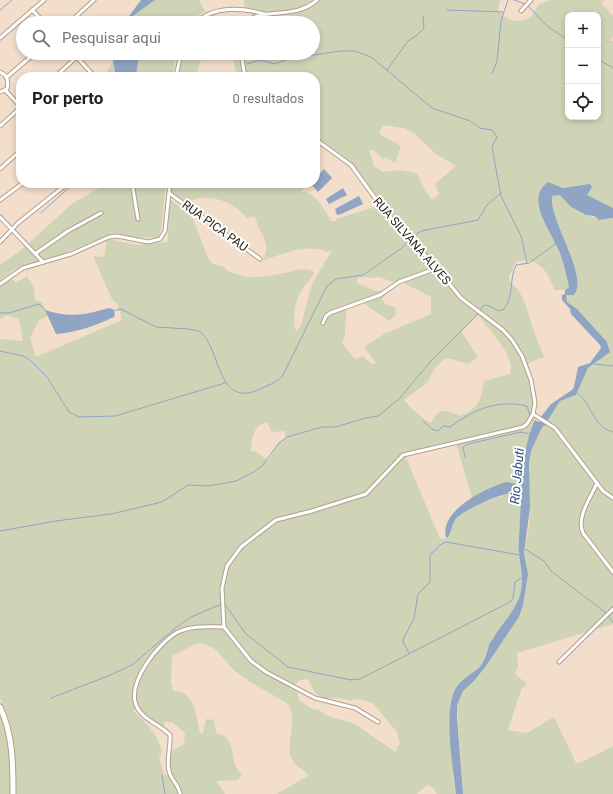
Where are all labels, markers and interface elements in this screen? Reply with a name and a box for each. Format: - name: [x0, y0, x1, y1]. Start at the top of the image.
- map controls: [565, 12, 601, 120]
- button: +: [565, 12, 601, 48]
- search box: [16, 16, 320, 60]
- icon: search: [30, 27, 52, 49]
- text: Pesquisar aqui: [62, 29, 161, 47]
- button: −: [565, 48, 601, 84]
- button: locate: [565, 84, 601, 120]
- text: Por perto: [32, 88, 103, 108]
- text: 0 resultados: [232, 91, 304, 106]
- street label: RUA SILVANA ALVES: [370, 195, 454, 287]
- street label: RUA PICA PAU: [180, 198, 250, 254]
- water label: Rio Jabuti: [507, 446, 527, 505]

